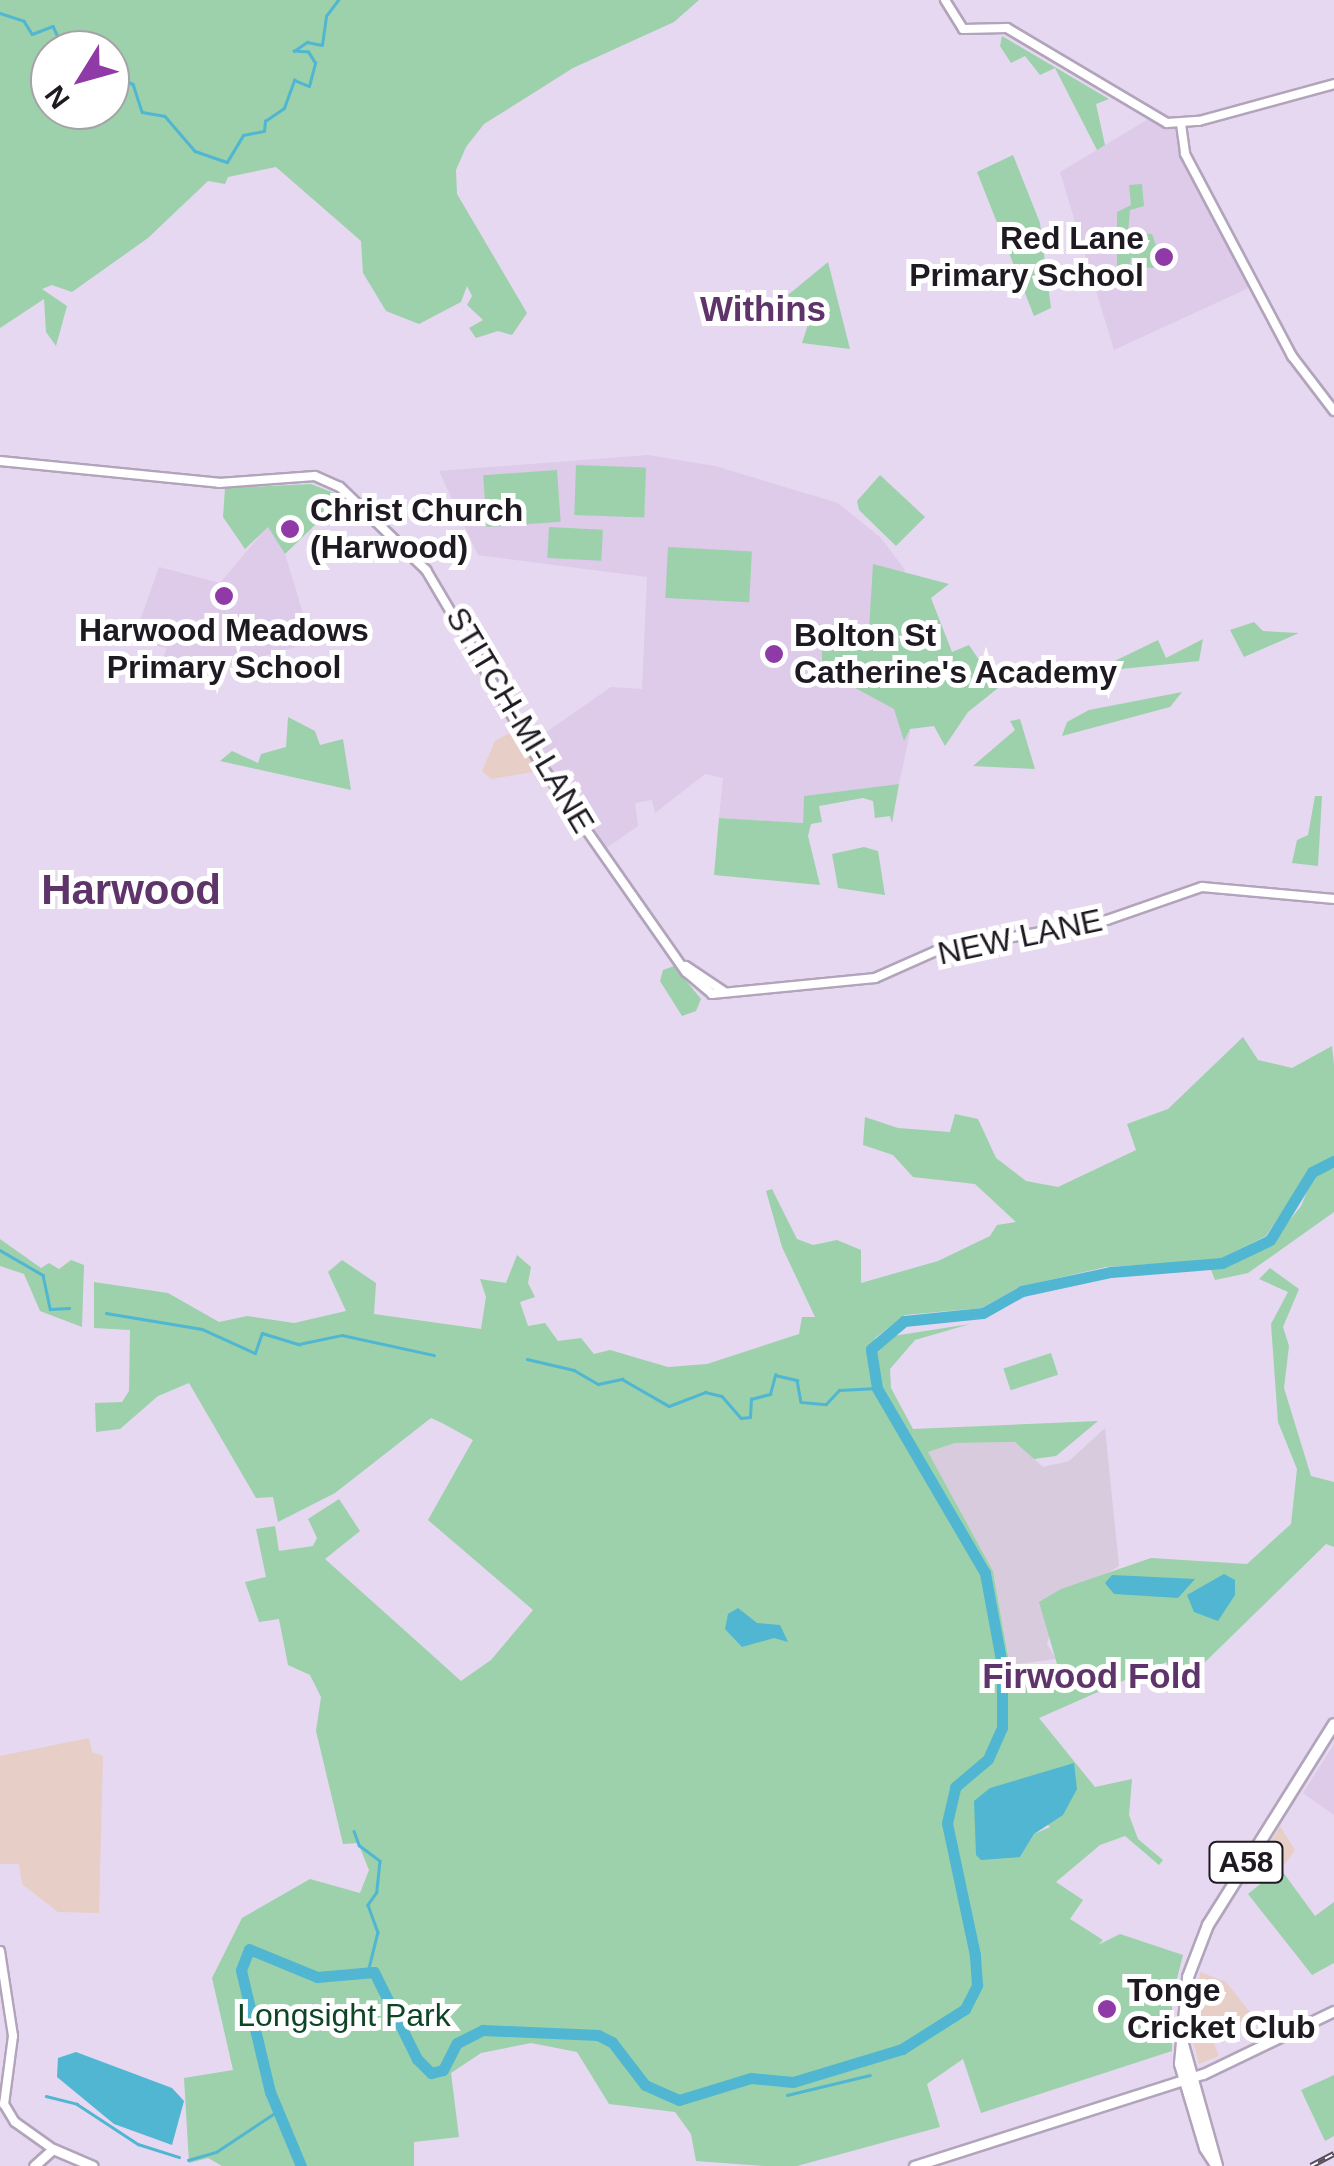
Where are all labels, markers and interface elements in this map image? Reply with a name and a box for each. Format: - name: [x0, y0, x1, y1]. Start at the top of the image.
- north arrow: [30, 30, 130, 130]
- text: N: [39, 80, 76, 115]
- place label: Red Lane Primary School: [909, 220, 1144, 295]
- marker: Red Lane Primary School: [1153, 246, 1175, 268]
- district label: Withins: [700, 288, 826, 330]
- place label: Christ Church (Harwood): [310, 492, 523, 567]
- marker: Christ Church (Harwood): [279, 518, 301, 540]
- marker: Harwood Meadows Primary School: [213, 585, 235, 607]
- street label: STITCH-MI-LANE: [438, 600, 602, 840]
- place label: Harwood Meadows Primary School: [79, 612, 369, 687]
- place label: Bolton St Catherine's Academy: [794, 617, 1118, 692]
- marker: Bolton St Catherine's Academy: [763, 643, 785, 665]
- district label: Harwood: [41, 865, 221, 915]
- street label: NEW LANE: [934, 901, 1106, 973]
- district label: Firwood Fold: [982, 1655, 1202, 1697]
- road number: A58: [1206, 1837, 1286, 1887]
- place label: Tonge Cricket Club: [1127, 1972, 1315, 2047]
- park label: Longsight Park: [237, 1996, 451, 2034]
- marker: Tonge Cricket Club: [1096, 1998, 1118, 2020]

